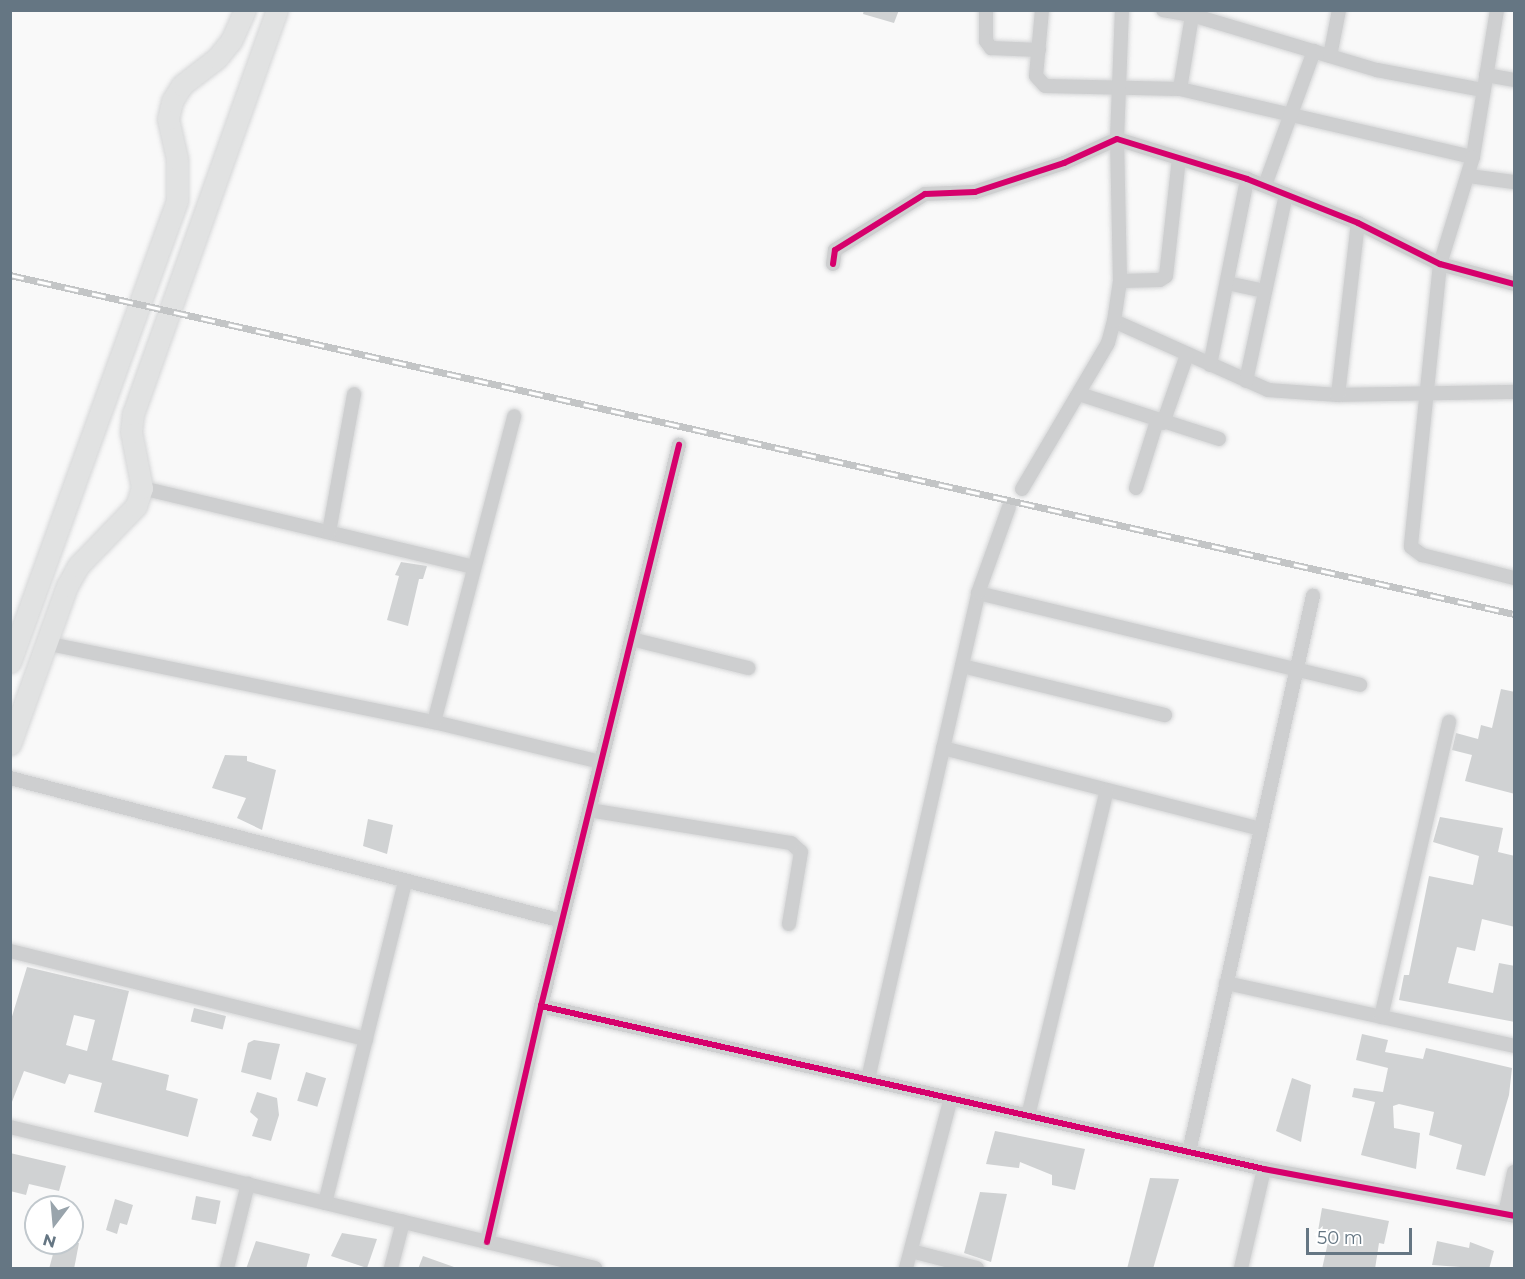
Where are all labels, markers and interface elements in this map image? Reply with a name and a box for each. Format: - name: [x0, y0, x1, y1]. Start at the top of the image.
- north arrow: [24, 1195, 84, 1255]
- scale bar: [1309, 1216, 1416, 1254]
- text: 50 m: [1317, 1227, 1363, 1249]
- text: N: [41, 1230, 58, 1252]

